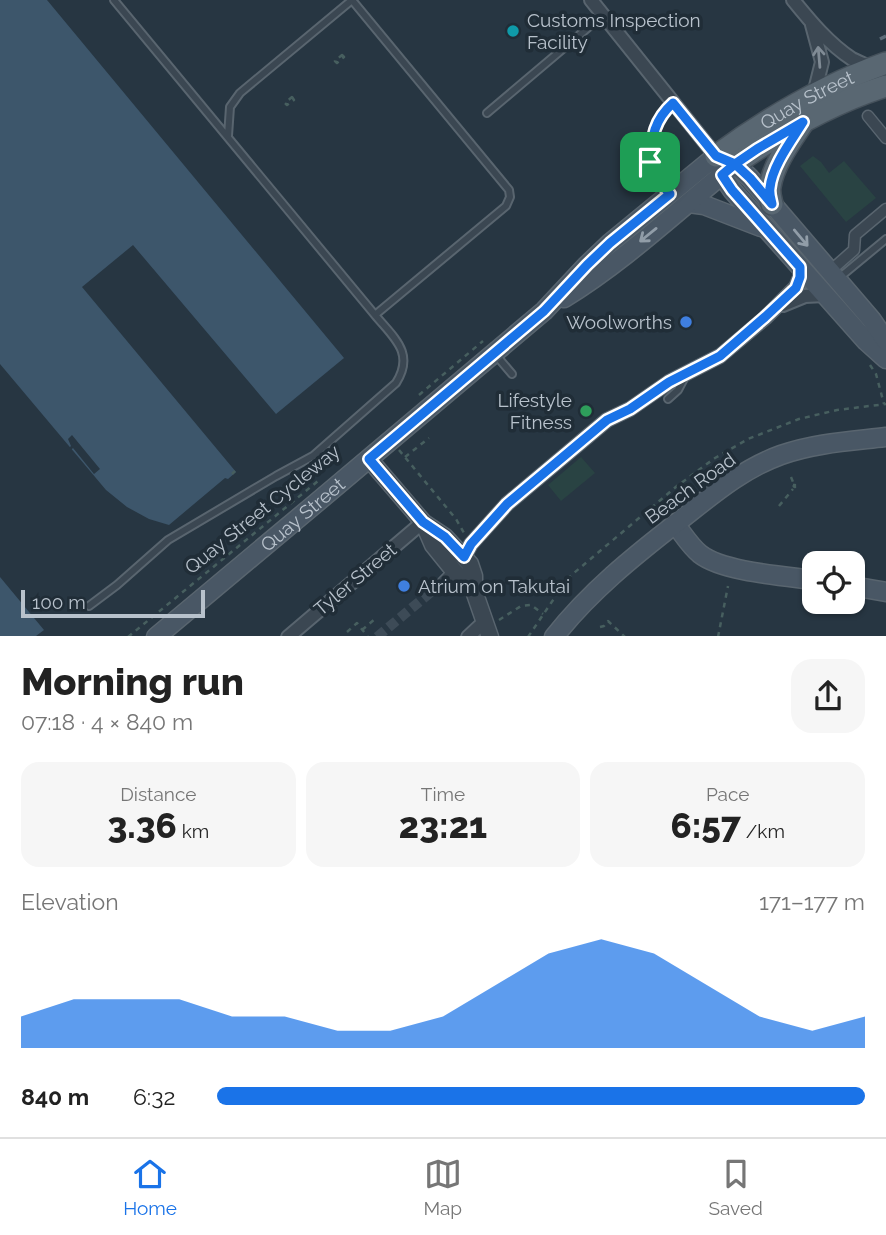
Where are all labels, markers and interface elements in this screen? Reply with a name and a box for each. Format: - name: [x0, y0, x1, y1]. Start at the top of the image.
- place label: Customs Inspection Facility: [527, 9, 701, 53]
- marker: Customs Inspection Facility: [505, 23, 521, 39]
- one-way arrow: [812, 47, 825, 69]
- street label: Quay Street: [756, 66, 857, 134]
- pin: [620, 132, 680, 192]
- icon: arrive: [631, 143, 669, 181]
- one-way arrow: [640, 228, 658, 243]
- one-way arrow: [793, 229, 809, 247]
- place label: Woolworths: [566, 311, 672, 333]
- marker: Woolworths: [678, 314, 694, 330]
- place label: Lifestyle Fitness: [498, 389, 572, 433]
- marker: Lifestyle Fitness: [578, 403, 594, 419]
- street label: Quay Street Cycleway: [180, 439, 344, 579]
- street label: Beach Road: [641, 448, 739, 528]
- street label: Quay Street: [255, 473, 349, 557]
- street label: Tyler Street: [309, 538, 401, 620]
- map controls: [802, 551, 865, 614]
- button: locate: [802, 551, 865, 614]
- place label: Atrium on Takutai: [418, 575, 570, 597]
- marker: Atrium on Takutai: [396, 578, 412, 594]
- scale bar: [21, 587, 205, 619]
- text: 100 m: [32, 591, 86, 613]
- text: Morning run: [21, 659, 244, 704]
- button: share: [791, 659, 865, 733]
- text: 07:18 · 4 × 840 m: [21, 708, 193, 735]
- text: Distance: [120, 783, 196, 805]
- text: Time: [421, 783, 465, 805]
- text: Pace: [706, 783, 749, 805]
- text: 3.36: [107, 805, 177, 846]
- text: 23:21: [399, 805, 487, 846]
- text: 6:57: [670, 805, 741, 846]
- text: km: [177, 820, 209, 842]
- text: /km: [741, 820, 785, 842]
- text: Elevation: [21, 888, 119, 915]
- text: 171–177 m: [759, 888, 865, 915]
- text: 840 m: [21, 1083, 89, 1110]
- text: 6:32: [133, 1083, 175, 1110]
- tab: Home: [123, 1155, 177, 1219]
- tab: Map: [423, 1155, 462, 1219]
- tab: Saved: [708, 1155, 763, 1219]

